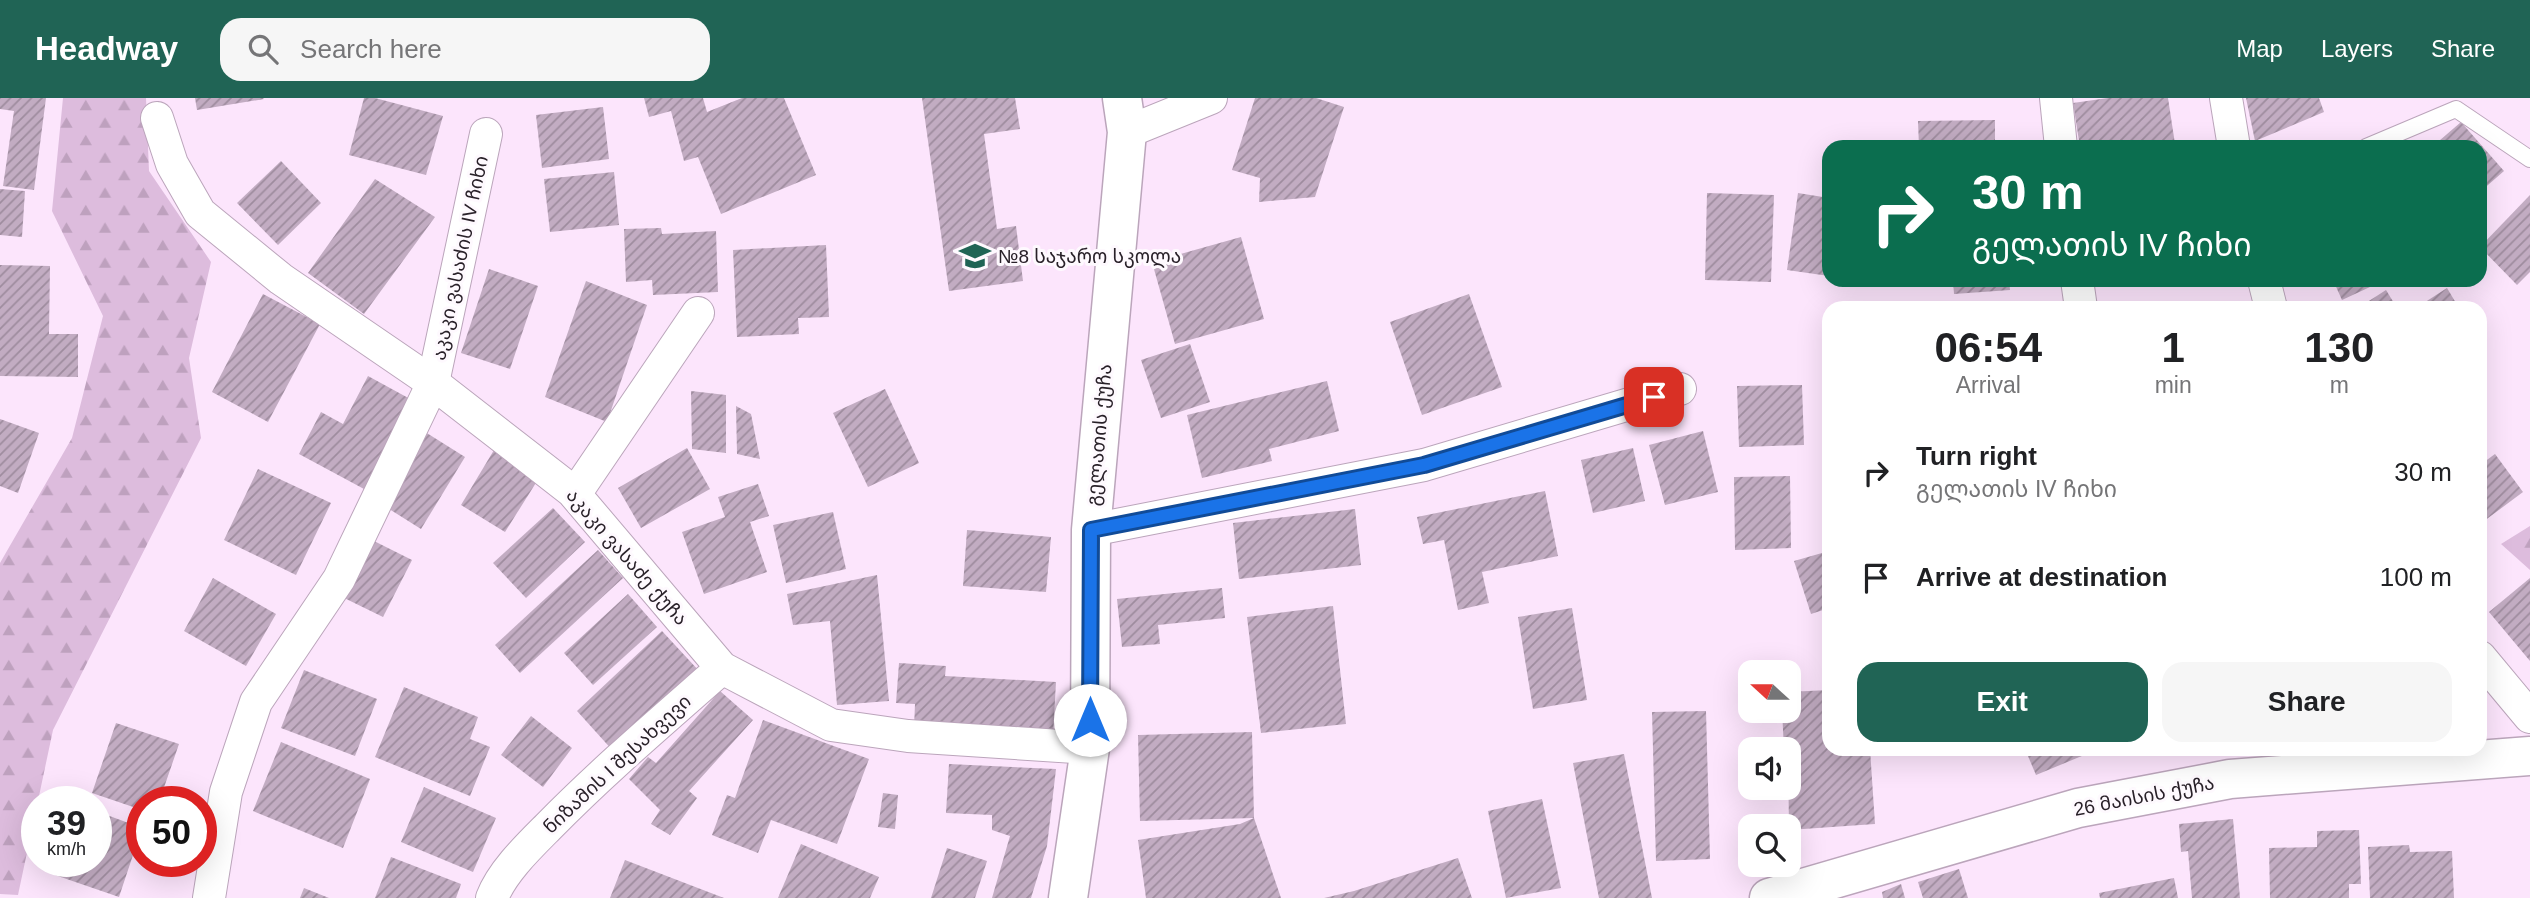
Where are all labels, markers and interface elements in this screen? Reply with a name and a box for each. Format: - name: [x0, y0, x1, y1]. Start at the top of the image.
- search box: [220, 18, 710, 81]
- text: Headway: [35, 30, 178, 67]
- icon: search: [244, 30, 282, 68]
- text: Search here: [300, 34, 442, 64]
- text: Map: [2236, 35, 2283, 62]
- text: Layers: [2321, 35, 2393, 62]
- text: Share: [2431, 35, 2495, 62]
- street label: აკაკი ვასაძის IV ჩიხი: [428, 154, 493, 362]
- text: 30 m: [1972, 165, 2084, 219]
- icon: right: [1857, 168, 1948, 259]
- text: გელათის IV ჩიხი: [1972, 227, 2252, 263]
- school or university icon: №8 საჯარო სკოლა: [958, 239, 992, 273]
- place label: №8 საჯარო სკოლა: [998, 246, 1181, 269]
- text: 06:54: [1935, 324, 2042, 371]
- text: 1: [2161, 324, 2185, 371]
- text: 130: [2304, 324, 2374, 371]
- street label: გელათის ქუჩა: [1082, 363, 1118, 507]
- pin: [1624, 367, 1684, 427]
- text: Arrival: [1956, 372, 2021, 398]
- text: min: [2155, 372, 2192, 398]
- text: m: [2330, 372, 2349, 398]
- icon: arrive: [1635, 378, 1673, 416]
- text: Turn right: [1916, 441, 2037, 471]
- icon: right: [1857, 454, 1895, 492]
- text: 30 m: [2394, 457, 2452, 487]
- text: გელათის IV ჩიხი: [1916, 476, 2117, 502]
- street label: აკაკი ვასაძე ქუჩა: [561, 485, 692, 630]
- icon: arrive: [1857, 559, 1895, 597]
- text: Arrive at destination: [1916, 562, 2167, 592]
- text: 100 m: [2380, 562, 2452, 592]
- north arrow: [1738, 660, 1801, 723]
- map controls: [1738, 660, 1801, 877]
- button: Exit: [1857, 662, 2148, 742]
- button: Share: [2162, 662, 2452, 742]
- position arrow: [1053, 683, 1127, 757]
- street label: ნიზამის I შესახვევი: [539, 690, 696, 838]
- button: sound: [1738, 737, 1801, 800]
- street label: 26 მაისის ქუჩა: [2072, 772, 2216, 821]
- speed limit sign: 50: [126, 786, 217, 877]
- text: 39: [47, 803, 86, 842]
- button: search: [1738, 814, 1801, 877]
- text: km/h: [47, 839, 86, 859]

